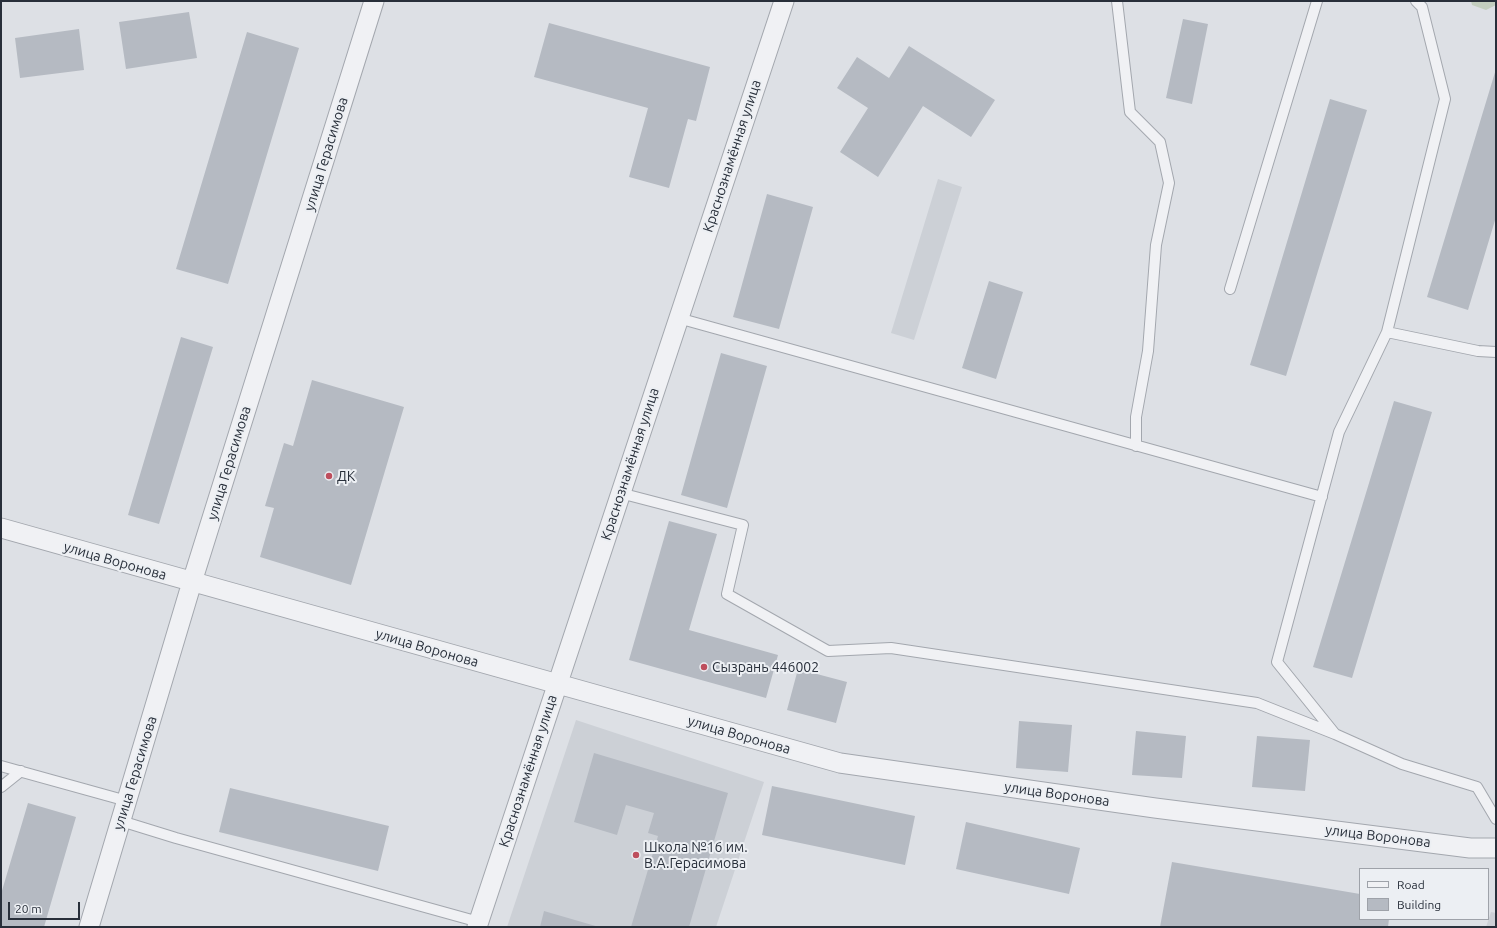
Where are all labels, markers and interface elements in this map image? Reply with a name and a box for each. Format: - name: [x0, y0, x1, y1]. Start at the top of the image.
- street label: Краснознамённая улица: [699, 78, 765, 234]
- street label: улица Герасимова: [301, 95, 351, 213]
- street label: Краснознамённая улица: [597, 386, 663, 542]
- street label: улица Герасимова: [204, 404, 254, 522]
- place label: ДК: [337, 468, 355, 484]
- marker: ДК: [324, 471, 334, 481]
- street label: улица Воронова: [62, 538, 168, 584]
- street label: улица Воронова: [374, 625, 480, 671]
- place label: Сызрань 446002: [712, 659, 819, 675]
- marker: Сызрань 446002: [699, 662, 709, 672]
- street label: Краснознамённая улица: [495, 693, 561, 849]
- street label: улица Воронова: [686, 712, 792, 758]
- street label: улица Герасимова: [110, 714, 160, 832]
- street label: улица Воронова: [1003, 778, 1111, 810]
- street label: улица Воронова: [1324, 821, 1432, 851]
- place label: Школа №16 им. В.А.Герасимова: [644, 839, 748, 872]
- marker: Школа №16 им. В.А.Герасимова: [631, 850, 641, 860]
- legend: [1359, 868, 1489, 920]
- text: Road: [1397, 878, 1425, 891]
- scale bar: [10, 894, 82, 920]
- text: Building: [1397, 898, 1441, 911]
- text: 20 m: [15, 902, 42, 915]

